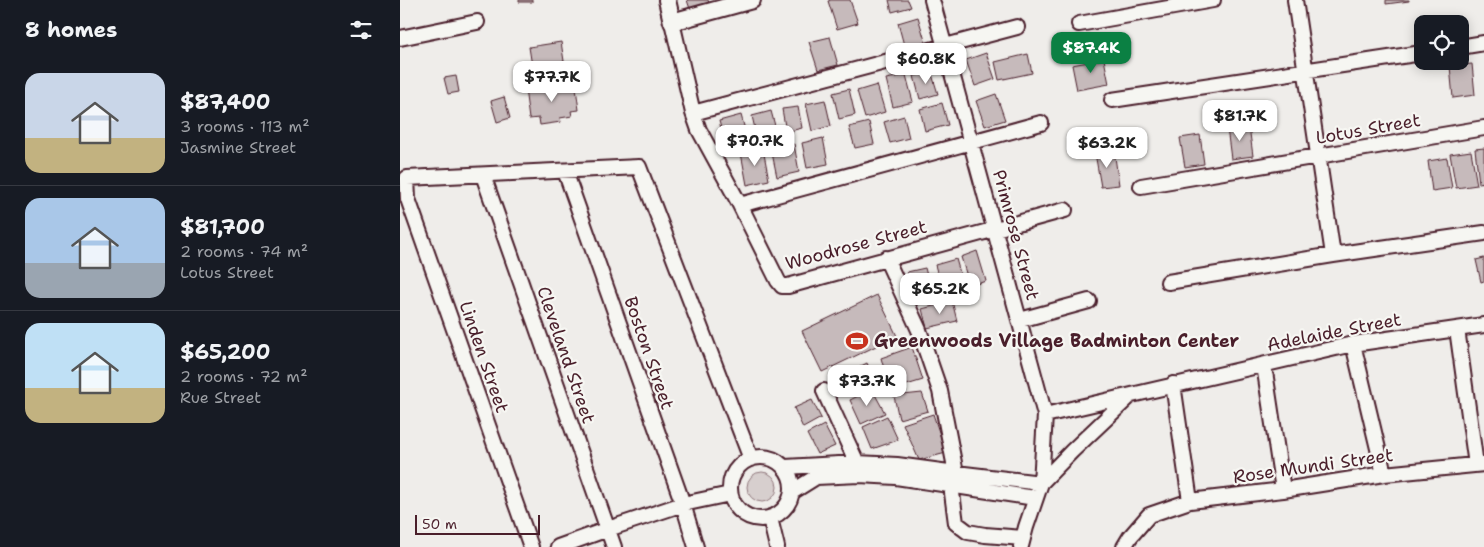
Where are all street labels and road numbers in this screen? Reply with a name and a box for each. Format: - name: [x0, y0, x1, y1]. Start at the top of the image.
- street label: Lotus Street: [1314, 108, 1422, 150]
- street label: Primrose Street: [987, 167, 1045, 303]
- street label: Woodrose Street: [783, 215, 930, 275]
- street label: Cleveland Street: [531, 283, 601, 427]
- street label: Boston Street: [618, 293, 680, 413]
- street label: Linden Street: [454, 298, 514, 416]
- street label: Adelaide Street: [1265, 307, 1403, 357]
- street label: Rose Mundi Street: [1231, 443, 1395, 489]

